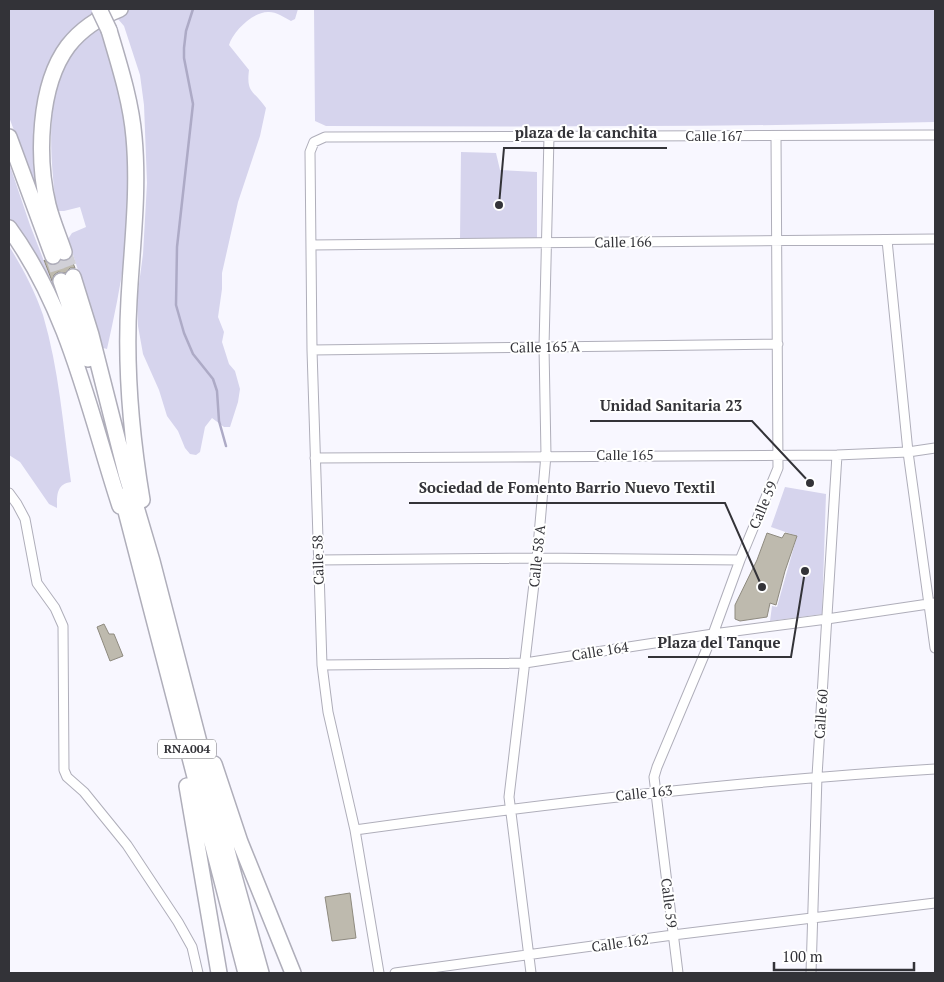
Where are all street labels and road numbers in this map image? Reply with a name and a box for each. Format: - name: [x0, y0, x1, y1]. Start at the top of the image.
- street label: Calle 167: [685, 126, 743, 145]
- street label: Calle 166: [594, 231, 652, 251]
- street label: Calle 165 A: [510, 336, 581, 357]
- street label: Calle 165: [596, 445, 654, 464]
- street label: Calle 59: [744, 478, 781, 531]
- street label: Calle 58 A: [524, 523, 549, 588]
- street label: Calle 58: [307, 535, 328, 585]
- street label: Calle 164: [570, 637, 630, 664]
- street label: Calle 60: [809, 688, 832, 740]
- road number: RNA004: [158, 740, 216, 759]
- street label: Calle 163: [614, 780, 673, 805]
- street label: Calle 59: [657, 877, 682, 929]
- street label: Calle 162: [590, 929, 650, 956]

